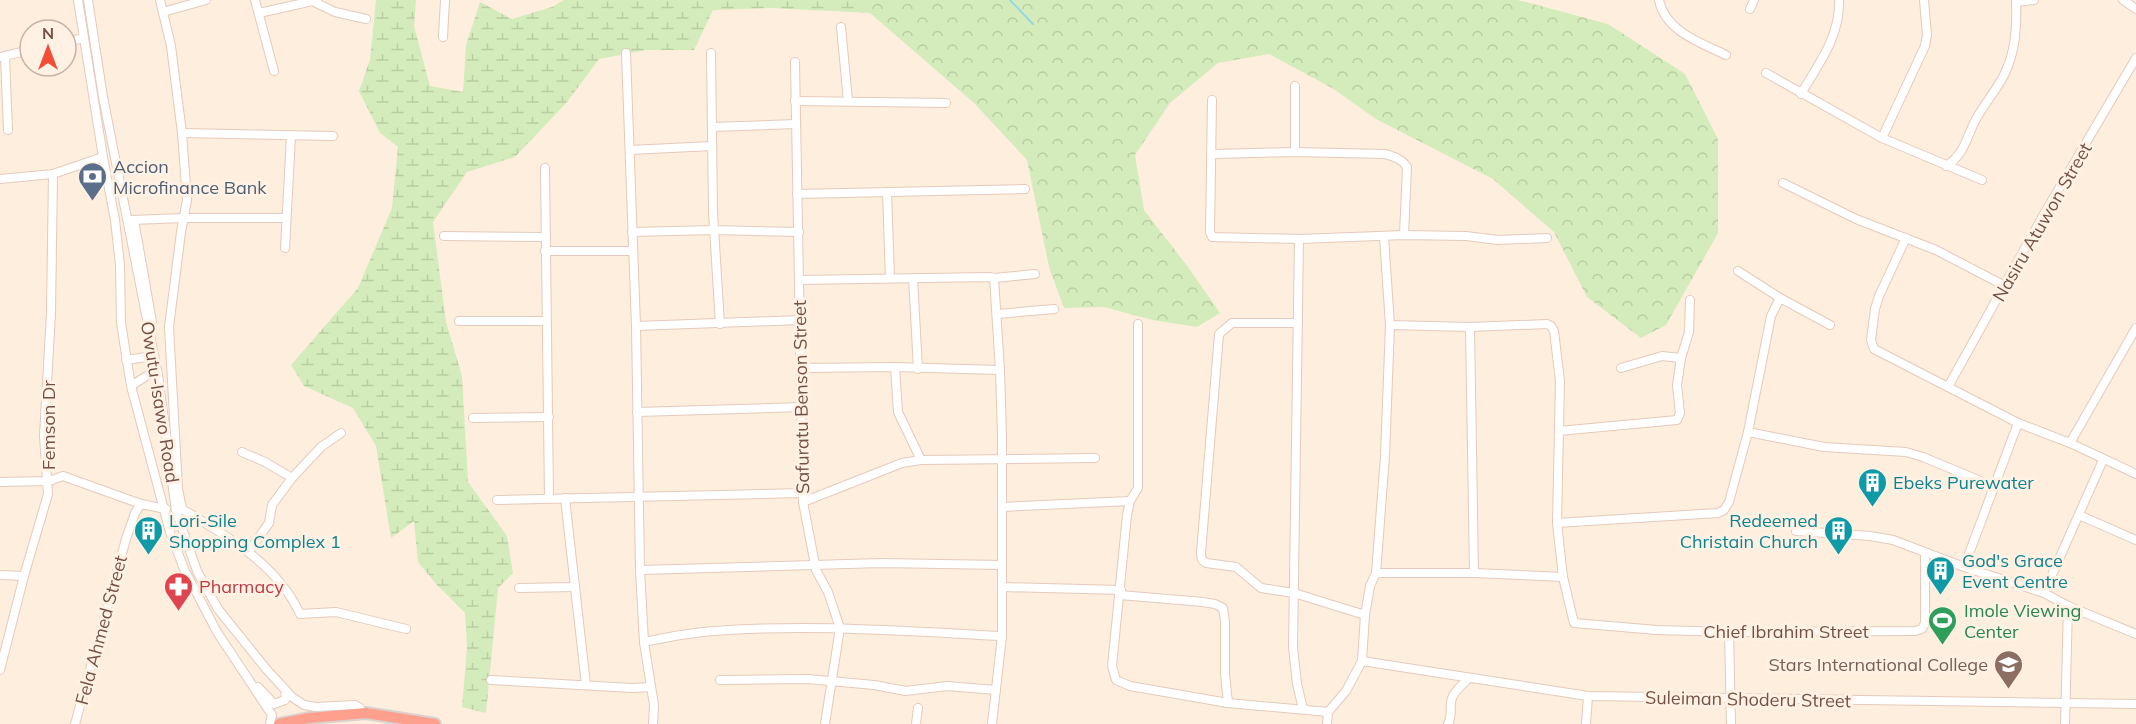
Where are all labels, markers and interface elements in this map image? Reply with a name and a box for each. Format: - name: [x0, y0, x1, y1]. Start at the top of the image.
- north arrow: [18, 18, 78, 78]
- text: N: [42, 23, 54, 43]
- street label: Nasiru Atuwon Street: [1987, 138, 2097, 306]
- place label: Accion Microfinance Bank: [113, 155, 267, 199]
- bank icon: Accion Microfinance Bank: [76, 160, 108, 202]
- street label: Safuratu Benson Street: [788, 300, 814, 494]
- street label: Owutu-Isawo Road: [136, 320, 184, 484]
- street label: Femson Dr: [37, 380, 60, 470]
- building icon: Ebeks Purewater: [1856, 466, 1888, 508]
- place label: Ebeks Purewater: [1893, 471, 2034, 494]
- place label: Lori-Sile Shopping Complex 1: [169, 509, 341, 553]
- place label: Redeemed Christain Church: [1680, 509, 1818, 553]
- building icon: Lori-Sile Shopping Complex 1: [132, 514, 164, 556]
- building icon: Redeemed Christain Church: [1823, 514, 1855, 556]
- place label: God's Grace Event Centre: [1962, 549, 2068, 593]
- street label: Fela Ahmed Street: [70, 553, 132, 707]
- building icon: God's Grace Event Centre: [1925, 554, 1957, 596]
- pharmacy icon: Pharmacy: [162, 570, 194, 612]
- place label: Pharmacy: [199, 575, 284, 598]
- place label: Imole Viewing Center: [1964, 599, 2081, 643]
- sports icon: Imole Viewing Center: [1927, 604, 1959, 646]
- street label: Chief Ibrahim Street: [1703, 620, 1869, 643]
- school or university icon: Stars International College: [1993, 648, 2025, 690]
- place label: Stars International College: [1768, 653, 1988, 676]
- street label: Suleiman Shoderu Street: [1645, 686, 1851, 712]

